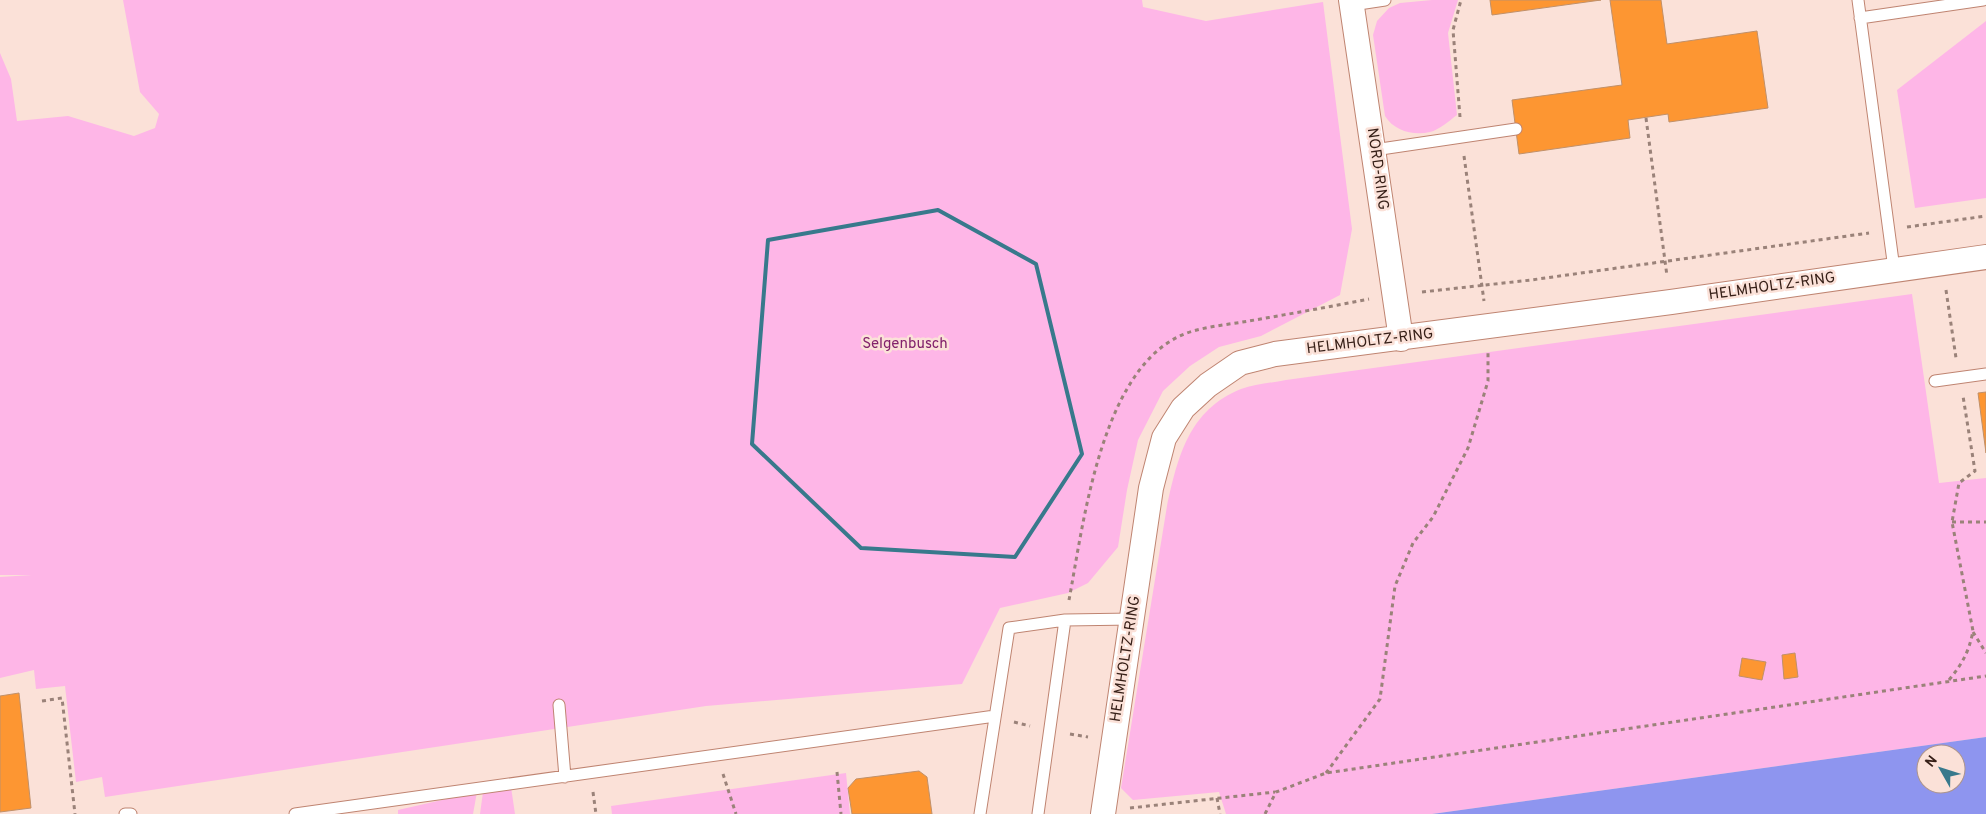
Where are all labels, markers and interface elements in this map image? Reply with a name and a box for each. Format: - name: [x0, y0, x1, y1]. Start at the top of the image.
- street label: NORD-RING: [1362, 127, 1392, 211]
- street label: HELMHOLTZ-RING: [1708, 269, 1836, 305]
- street label: HELMHOLTZ-RING: [1306, 325, 1434, 359]
- park label: Selgenbusch: [862, 335, 948, 354]
- street label: HELMHOLTZ-RING: [1107, 595, 1145, 723]
- north arrow: [1916, 744, 1966, 794]
- text: N: [1922, 753, 1942, 771]

